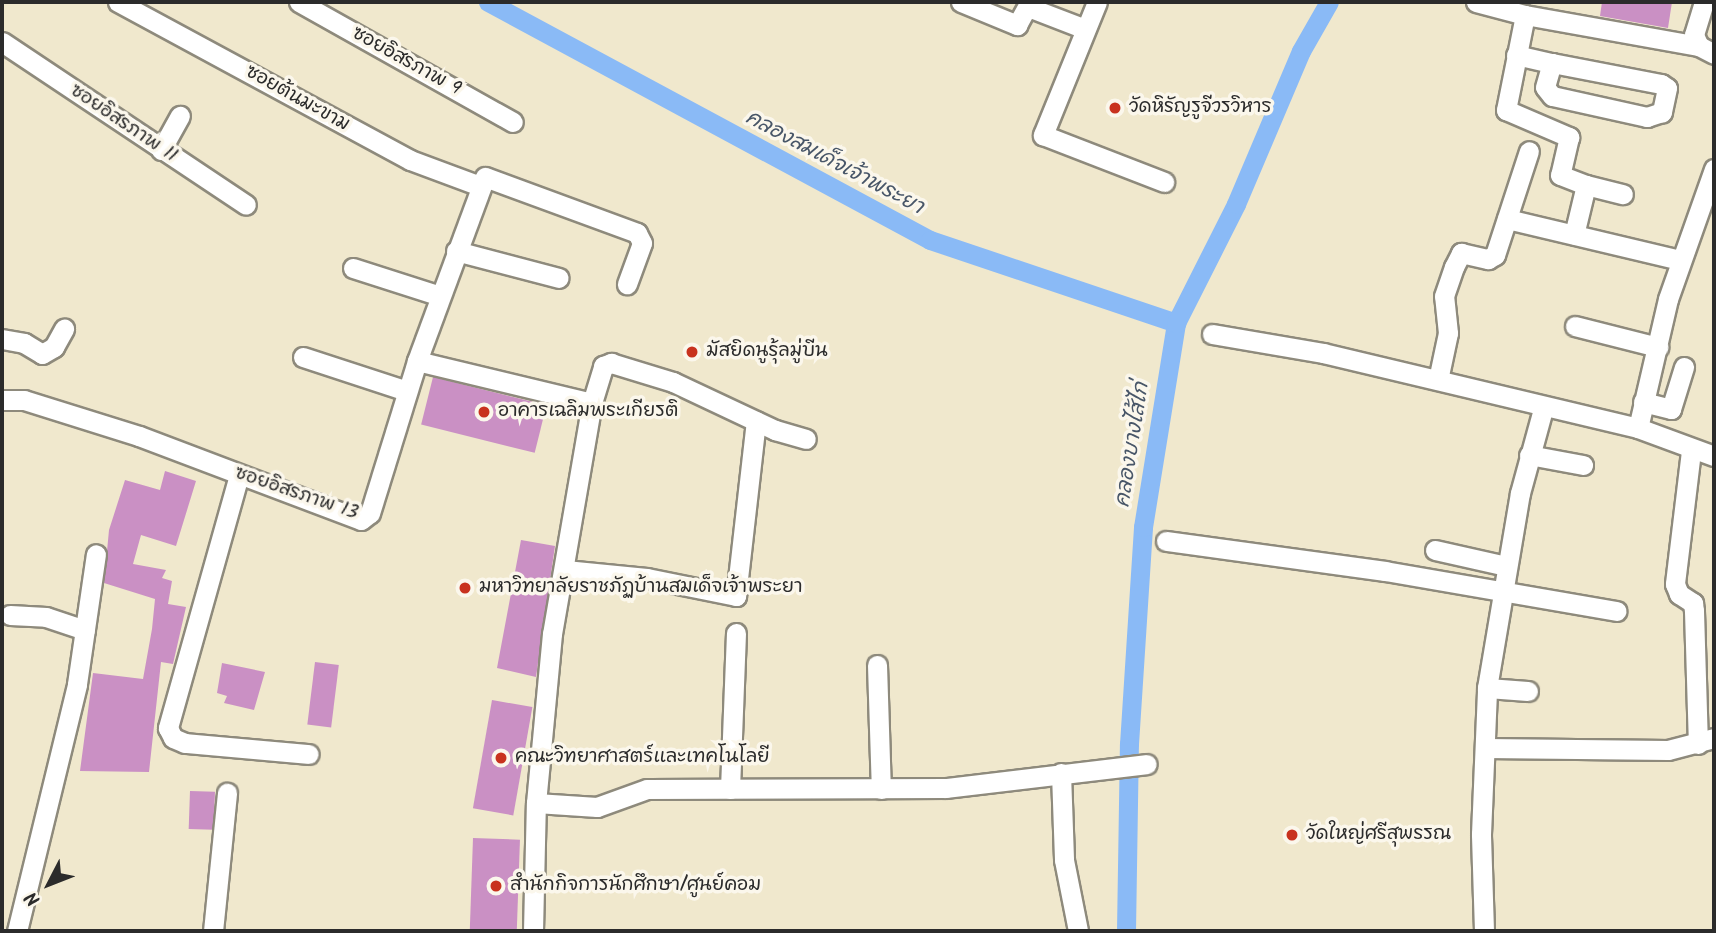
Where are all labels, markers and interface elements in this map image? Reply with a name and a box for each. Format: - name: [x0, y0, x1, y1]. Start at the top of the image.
- street label: ซอยอิสรภาพ 9: [347, 23, 465, 101]
- street label: ซอยต้นมะขาม: [241, 61, 353, 137]
- street label: ซอยอิสรภาพ 11: [65, 80, 181, 168]
- place label: วัดหิรัญรูจีวรวิหาร: [1129, 97, 1272, 119]
- marker: วัดหิรัญรูจีวรวิหาร: [1107, 100, 1123, 116]
- water label: คลองสมเด็จเจ้าพระยา: [741, 105, 927, 221]
- place label: มัสยิดนูรุ้ลมู่บีน: [706, 341, 828, 363]
- marker: มัสยิดนูรุ้ลมู่บีน: [684, 344, 700, 360]
- water label: คลองบางไส้ไก่: [1111, 381, 1155, 509]
- place label: อาคารเฉลิมพระเกียรติ: [498, 401, 678, 423]
- marker: อาคารเฉลิมพระเกียรติ: [476, 404, 492, 420]
- street label: ซอยอิสรภาพ 13: [231, 462, 361, 526]
- place label: มหาวิทยาลัยราชภัฏบ้านสมเด็จเจ้าพระยา: [479, 577, 802, 599]
- marker: มหาวิทยาลัยราชภัฏบ้านสมเด็จเจ้าพระยา: [457, 580, 473, 596]
- place label: คณะวิทยาศาสตร์และเทคโนโลยี: [515, 747, 770, 769]
- marker: คณะวิทยาศาสตร์และเทคโนโลยี: [493, 750, 509, 766]
- place label: วัดใหญ่ศรีสุพรรณ: [1306, 824, 1451, 846]
- marker: วัดใหญ่ศรีสุพรรณ: [1284, 827, 1300, 843]
- north arrow: [14, 849, 84, 919]
- place label: สำนักกิจการนักศึกษา/ศูนย์คอม: [510, 875, 761, 897]
- marker: สำนักกิจการนักศึกษา/ศูนย์คอม: [488, 878, 504, 894]
- text: N: [18, 884, 49, 913]

